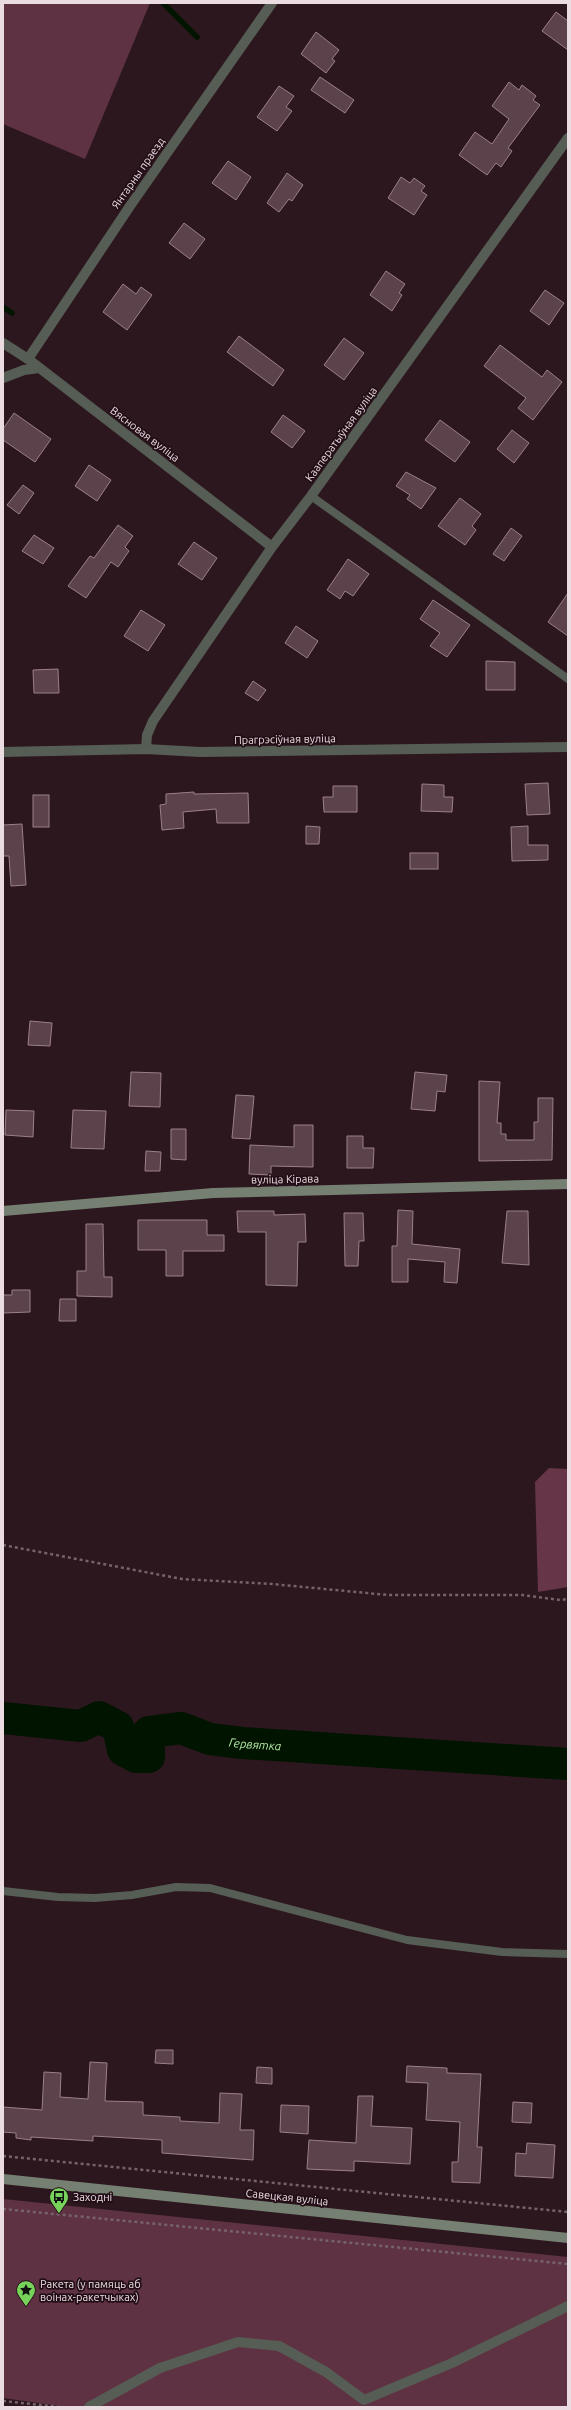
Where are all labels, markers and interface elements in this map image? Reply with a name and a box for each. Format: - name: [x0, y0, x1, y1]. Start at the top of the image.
- street label: Янтарны праезд: [109, 135, 167, 211]
- street label: Кааператыўная вуліца: [303, 384, 379, 484]
- street label: Вясновая вуліца: [108, 404, 182, 464]
- street label: Прагрэсіўная вуліца: [234, 732, 336, 746]
- street label: вуліца Кірава: [251, 1172, 319, 1186]
- water label: Гервятка: [228, 1735, 282, 1752]
- bus stop icon: Заходні: [48, 2186, 70, 2214]
- street label: Савецкая вуліца: [245, 2187, 329, 2207]
- place label: Заходні: [73, 2191, 112, 2203]
- place label: Ракета (у памяць аб воінах-ракетчыках): [40, 2278, 141, 2304]
- place icon: Ракета (у памяць аб воінах-ракетчыках): [15, 2279, 37, 2307]

